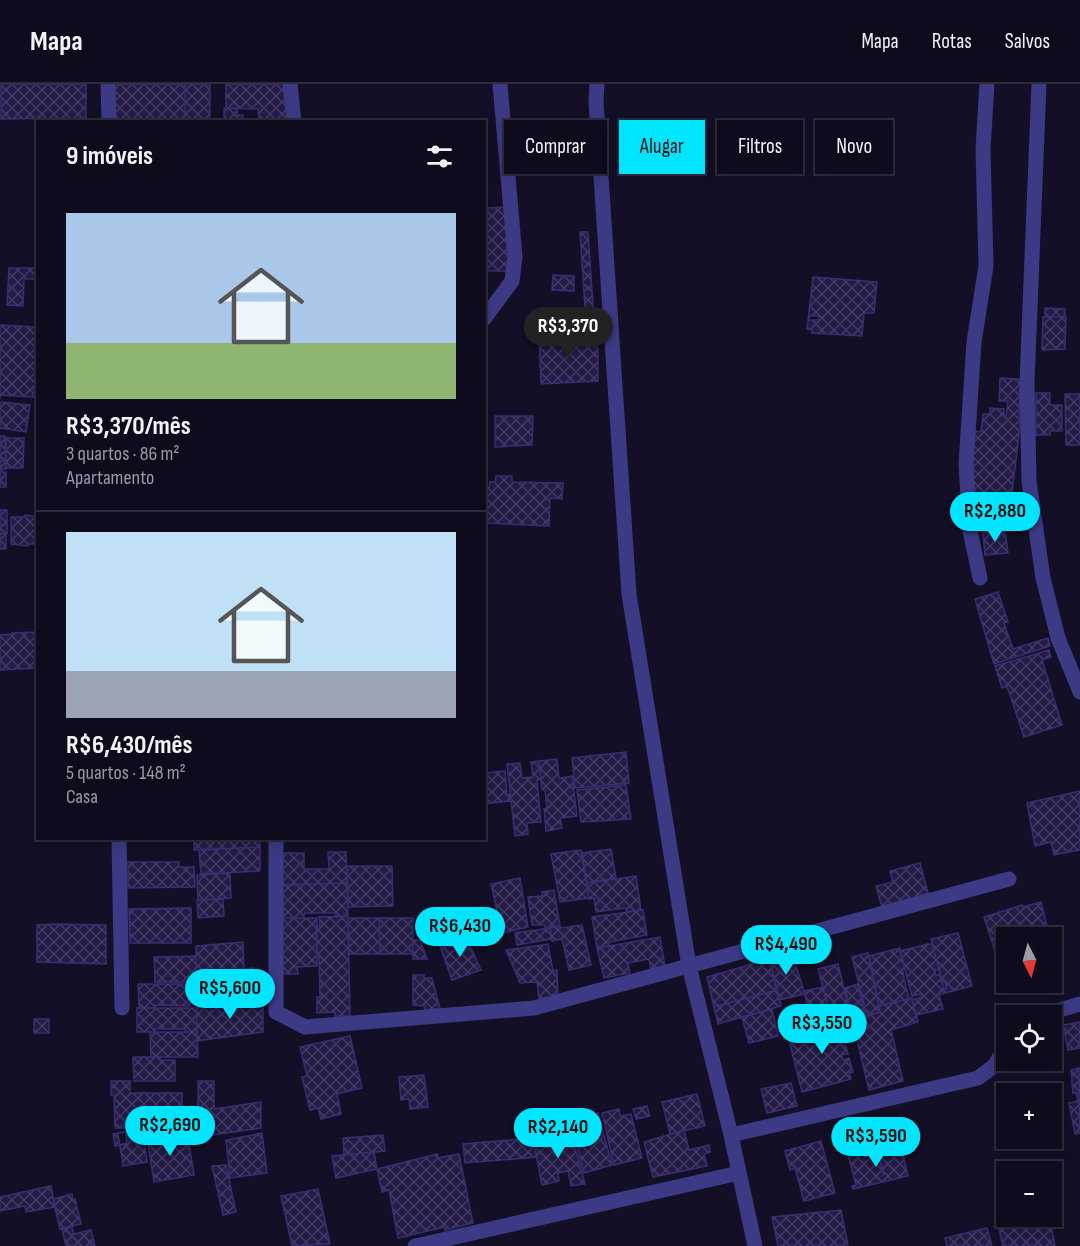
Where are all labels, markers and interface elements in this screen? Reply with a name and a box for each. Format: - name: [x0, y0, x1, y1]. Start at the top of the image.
- text: Mapa: [30, 25, 83, 58]
- text: Mapa: [861, 29, 899, 54]
- text: Rotas: [932, 29, 972, 54]
- text: Salvos: [1005, 29, 1050, 54]
- chip: Comprar: [504, 120, 607, 174]
- chip: Alugar: [619, 120, 705, 174]
- chip: Filtros: [717, 120, 803, 174]
- chip: Novo: [815, 120, 893, 174]
- icon: filters: [423, 140, 456, 173]
- text: 9 imóveis: [66, 141, 153, 172]
- icon: home: [207, 252, 315, 360]
- pin: R$3,370: [513, 307, 623, 358]
- text: R$3,370: [538, 314, 598, 338]
- text: R$3,370/mês: [66, 411, 191, 442]
- text: 3 quartos · 86 m²: [66, 442, 179, 466]
- text: Apartamento: [66, 466, 154, 490]
- pin: R$2,880: [940, 492, 1050, 543]
- text: R$2,880: [964, 499, 1026, 523]
- icon: home: [207, 571, 315, 679]
- text: R$6,430/mês: [66, 730, 193, 761]
- text: 5 quartos · 148 m²: [66, 761, 186, 785]
- text: Casa: [66, 785, 98, 809]
- pin: R$6,430: [405, 907, 515, 958]
- text: R$6,430: [429, 914, 491, 938]
- pin: R$4,490: [731, 925, 841, 976]
- north arrow: [996, 927, 1062, 993]
- map controls: [996, 927, 1062, 1227]
- text: R$4,490: [755, 932, 817, 956]
- pin: R$5,600: [175, 969, 285, 1020]
- text: R$5,600: [199, 976, 261, 1000]
- pin: R$3,550: [767, 1004, 877, 1055]
- button: locate: [996, 1005, 1062, 1071]
- text: R$3,550: [792, 1011, 852, 1035]
- button: +: [996, 1083, 1062, 1149]
- pin: R$2,690: [115, 1106, 225, 1157]
- pin: R$2,140: [503, 1108, 613, 1159]
- text: R$2,690: [139, 1113, 201, 1137]
- text: R$2,140: [528, 1115, 588, 1139]
- pin: R$3,590: [821, 1117, 931, 1168]
- text: R$3,590: [845, 1124, 907, 1148]
- button: −: [996, 1161, 1062, 1227]

